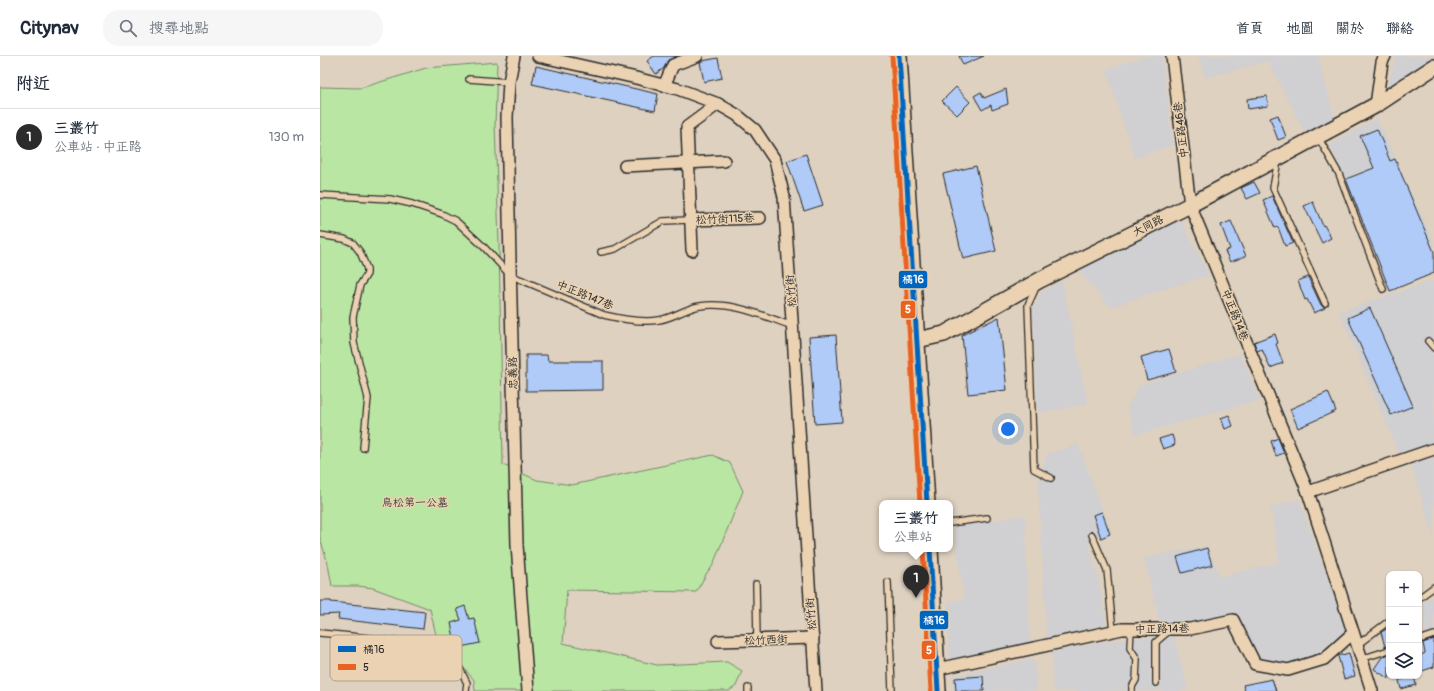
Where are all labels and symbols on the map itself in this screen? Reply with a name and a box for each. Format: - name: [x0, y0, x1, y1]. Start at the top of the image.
- street label: 中正路46巷: [1171, 101, 1191, 159]
- street label: 松竹街115巷: [696, 211, 754, 227]
- street label: 大同路: [1130, 213, 1166, 239]
- line badge: 橘16: [898, 270, 928, 289]
- street label: 松竹街: [783, 273, 799, 308]
- text: 橘16: [902, 273, 924, 286]
- street label: 中正路147巷: [555, 278, 615, 312]
- street label: 中正路14巷: [1219, 287, 1251, 343]
- line badge: 5: [900, 300, 916, 319]
- text: 5: [905, 303, 911, 316]
- street label: 忠義路: [506, 356, 520, 390]
- your location: [998, 419, 1018, 439]
- park label: 鳥松第一公墓: [382, 496, 448, 509]
- pin: 1: [903, 565, 929, 598]
- street label: 松竹街: [803, 596, 819, 631]
- line badge: 橘16: [919, 610, 949, 630]
- text: 橘16: [923, 614, 945, 627]
- street label: 中正路14巷: [1135, 622, 1189, 636]
- street label: 松竹西街: [744, 633, 789, 647]
- legend: [330, 635, 462, 681]
- line badge: 5: [921, 640, 936, 660]
- text: 橘16: [363, 643, 385, 656]
- text: 5: [926, 644, 932, 657]
- text: 5: [363, 661, 369, 674]

